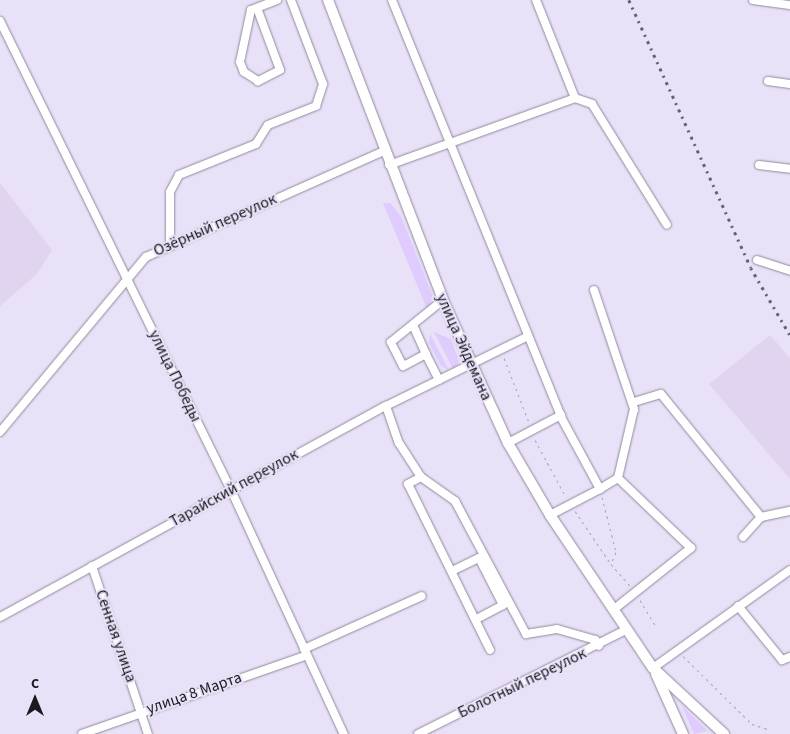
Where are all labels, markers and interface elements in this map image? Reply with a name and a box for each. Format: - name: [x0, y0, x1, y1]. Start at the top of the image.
- street label: Озёрный переулок: [151, 189, 279, 261]
- street label: улица Эйдемана: [432, 291, 496, 403]
- street label: улица Победы: [144, 327, 206, 425]
- street label: Тарайский переулок: [166, 445, 302, 531]
- street label: Сенная улица: [91, 587, 141, 685]
- street label: Болотный переулок: [455, 644, 589, 722]
- street label: улица 8 Марта: [144, 668, 244, 718]
- north arrow: [10, 674, 60, 724]
- text: С: [31, 674, 39, 694]

